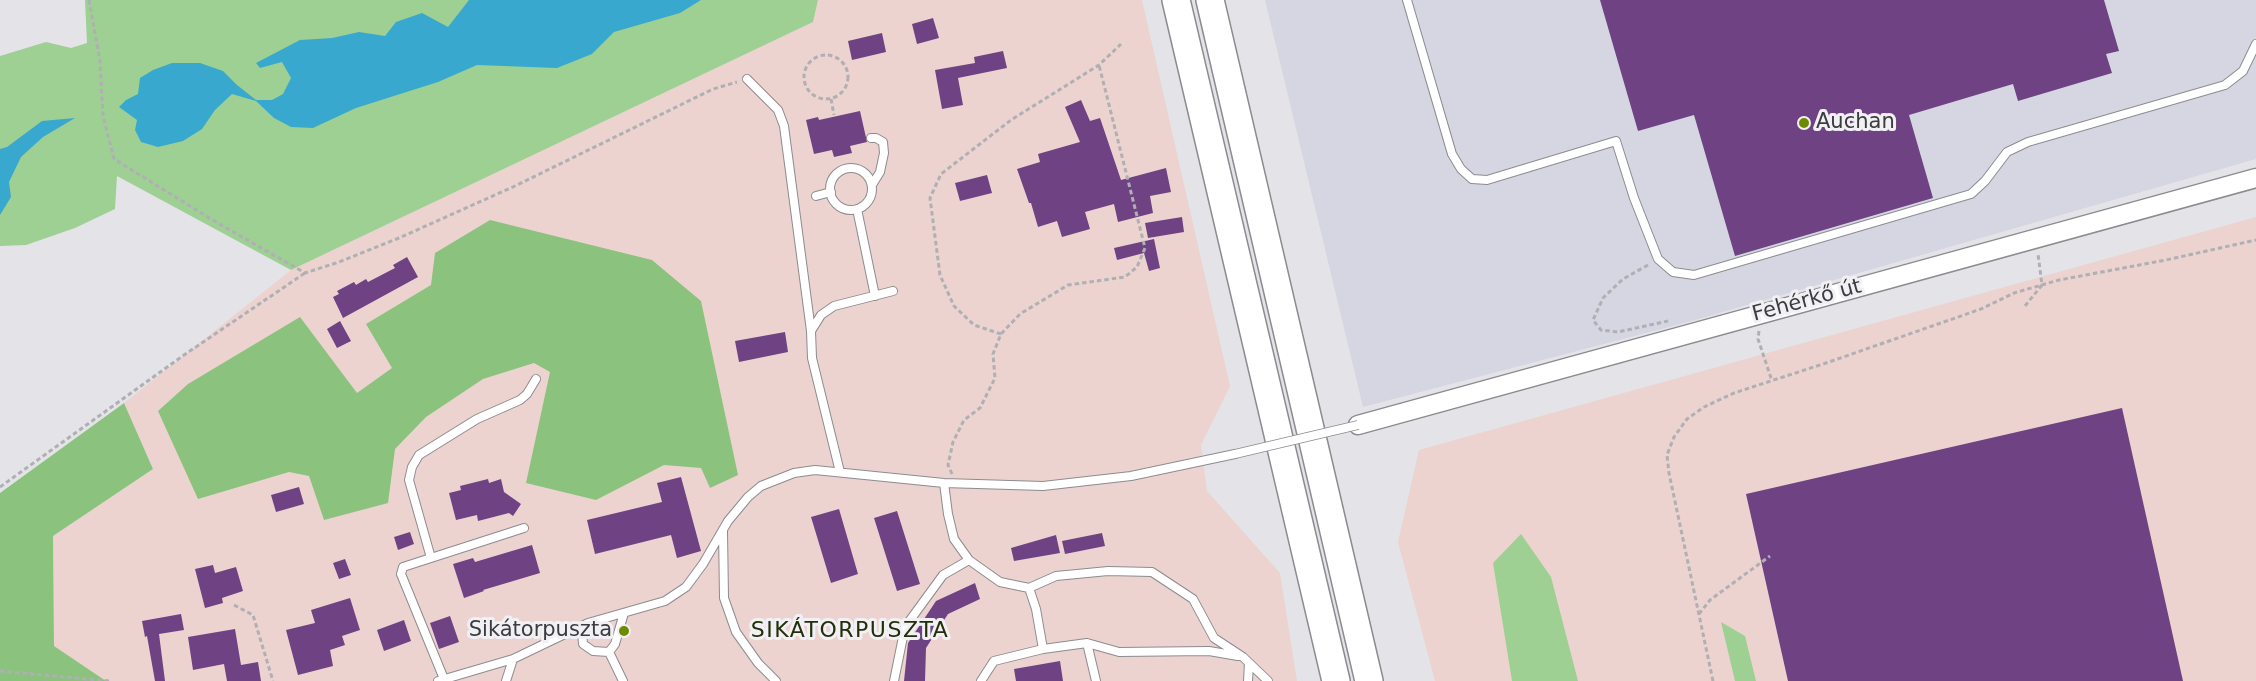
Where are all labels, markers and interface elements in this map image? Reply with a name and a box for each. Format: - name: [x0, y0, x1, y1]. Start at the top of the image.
- place label: Auchan: [1816, 110, 1895, 136]
- marker: Auchan: [1797, 116, 1811, 130]
- street label: Fehérkő út: [1750, 274, 1864, 328]
- place label: Sikátorpuszta: [469, 618, 612, 644]
- district label: SIKÁTORPUSZTA: [751, 618, 949, 644]
- marker: Sikátorpuszta: [617, 624, 631, 638]

